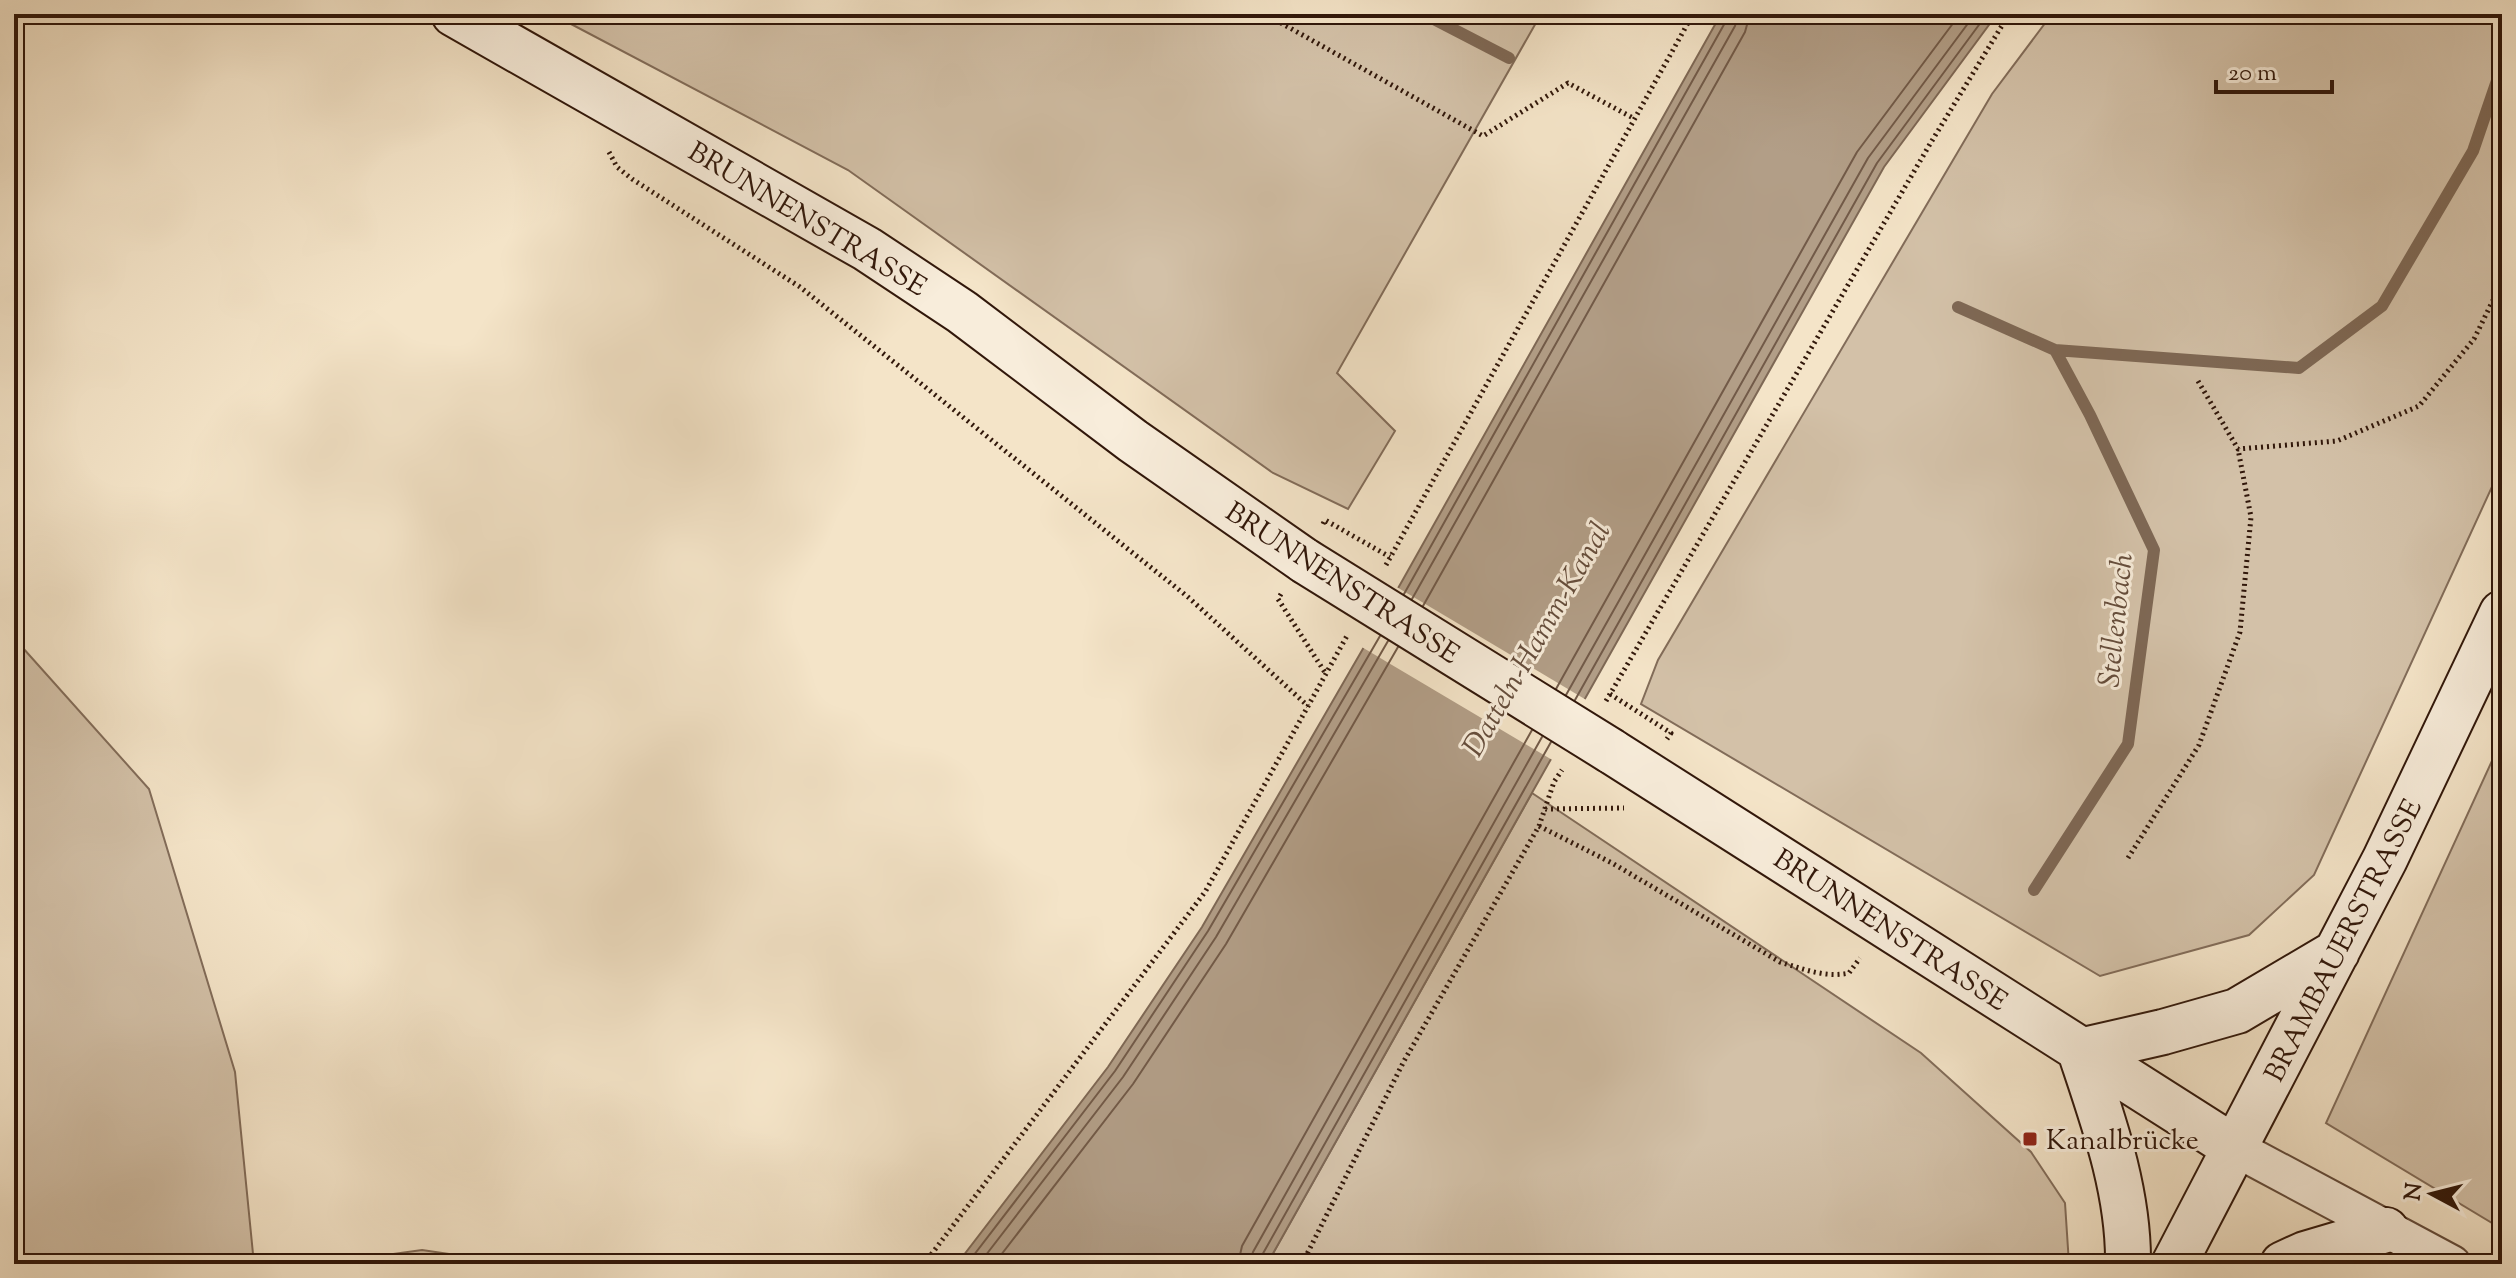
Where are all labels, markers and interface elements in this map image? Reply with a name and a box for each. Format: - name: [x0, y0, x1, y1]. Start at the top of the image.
- scale bar: [2216, 44, 2332, 94]
- text: 20 m: [2228, 57, 2277, 91]
- street label: BRUNNENSTRASSE: [680, 133, 933, 308]
- street label: BRUNNENSTRASSE: [1216, 494, 1466, 675]
- water label: Datteln-Hamm-Kanal: [1453, 515, 1623, 766]
- water label: Stellenbach: [2089, 551, 2146, 689]
- street label: BRAMBAUERSTRASSE: [2256, 793, 2433, 1090]
- street label: BRUNNENSTRASSE: [1764, 841, 2014, 1022]
- place label: Kanalbrücke: [2046, 1122, 2199, 1162]
- marker: Kanalbrücke: [2021, 1130, 2039, 1148]
- north arrow: [2392, 1154, 2472, 1234]
- text: N: [2398, 1181, 2432, 1203]

